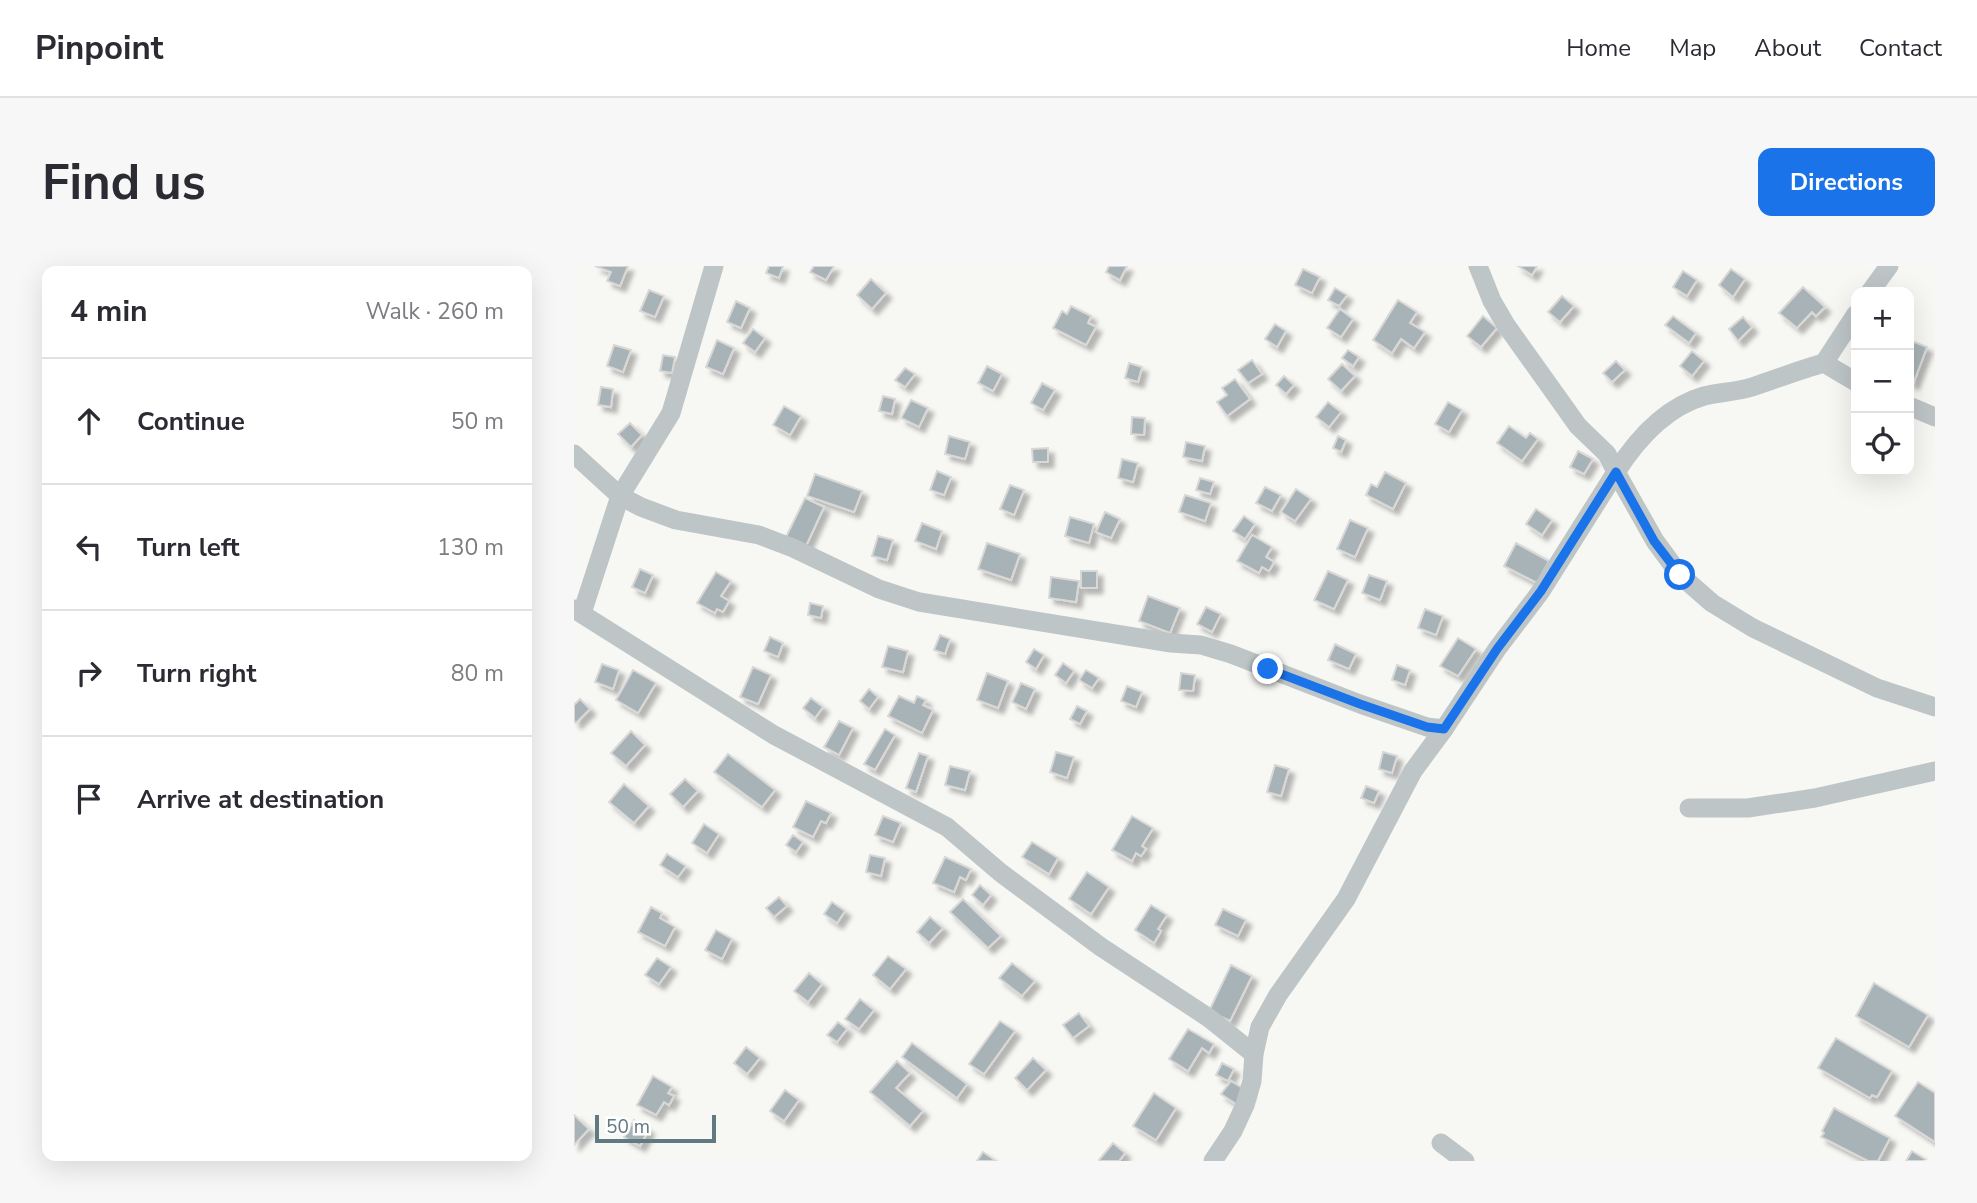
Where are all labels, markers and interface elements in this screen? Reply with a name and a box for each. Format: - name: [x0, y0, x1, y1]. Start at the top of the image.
- text: Pinpoint: [35, 26, 163, 71]
- text: Home: [1566, 32, 1631, 64]
- text: Map: [1669, 32, 1716, 64]
- text: About: [1754, 32, 1821, 64]
- text: Contact: [1859, 32, 1942, 64]
- button: Directions: [1758, 148, 1935, 216]
- text: Find us: [42, 149, 206, 216]
- map controls: [1851, 287, 1914, 476]
- button: +: [1851, 287, 1914, 350]
- text: 4 min: [70, 291, 148, 332]
- text: Walk · 260 m: [365, 296, 504, 327]
- button: −: [1851, 350, 1914, 413]
- icon: ahead: [70, 402, 108, 440]
- text: Continue: [137, 404, 245, 439]
- text: 50 m: [451, 406, 504, 437]
- button: locate: [1851, 413, 1914, 476]
- icon: left: [70, 528, 108, 566]
- text: Turn left: [137, 530, 240, 565]
- text: 130 m: [437, 532, 504, 563]
- route start: [1664, 559, 1695, 590]
- route end: [1252, 653, 1283, 684]
- icon: right: [70, 654, 108, 692]
- text: Turn right: [137, 656, 256, 691]
- text: 80 m: [451, 658, 504, 689]
- icon: arrive: [70, 780, 108, 818]
- text: Arrive at destination: [137, 782, 384, 817]
- scale bar: [595, 1112, 716, 1144]
- text: 50 m: [606, 1114, 650, 1140]

